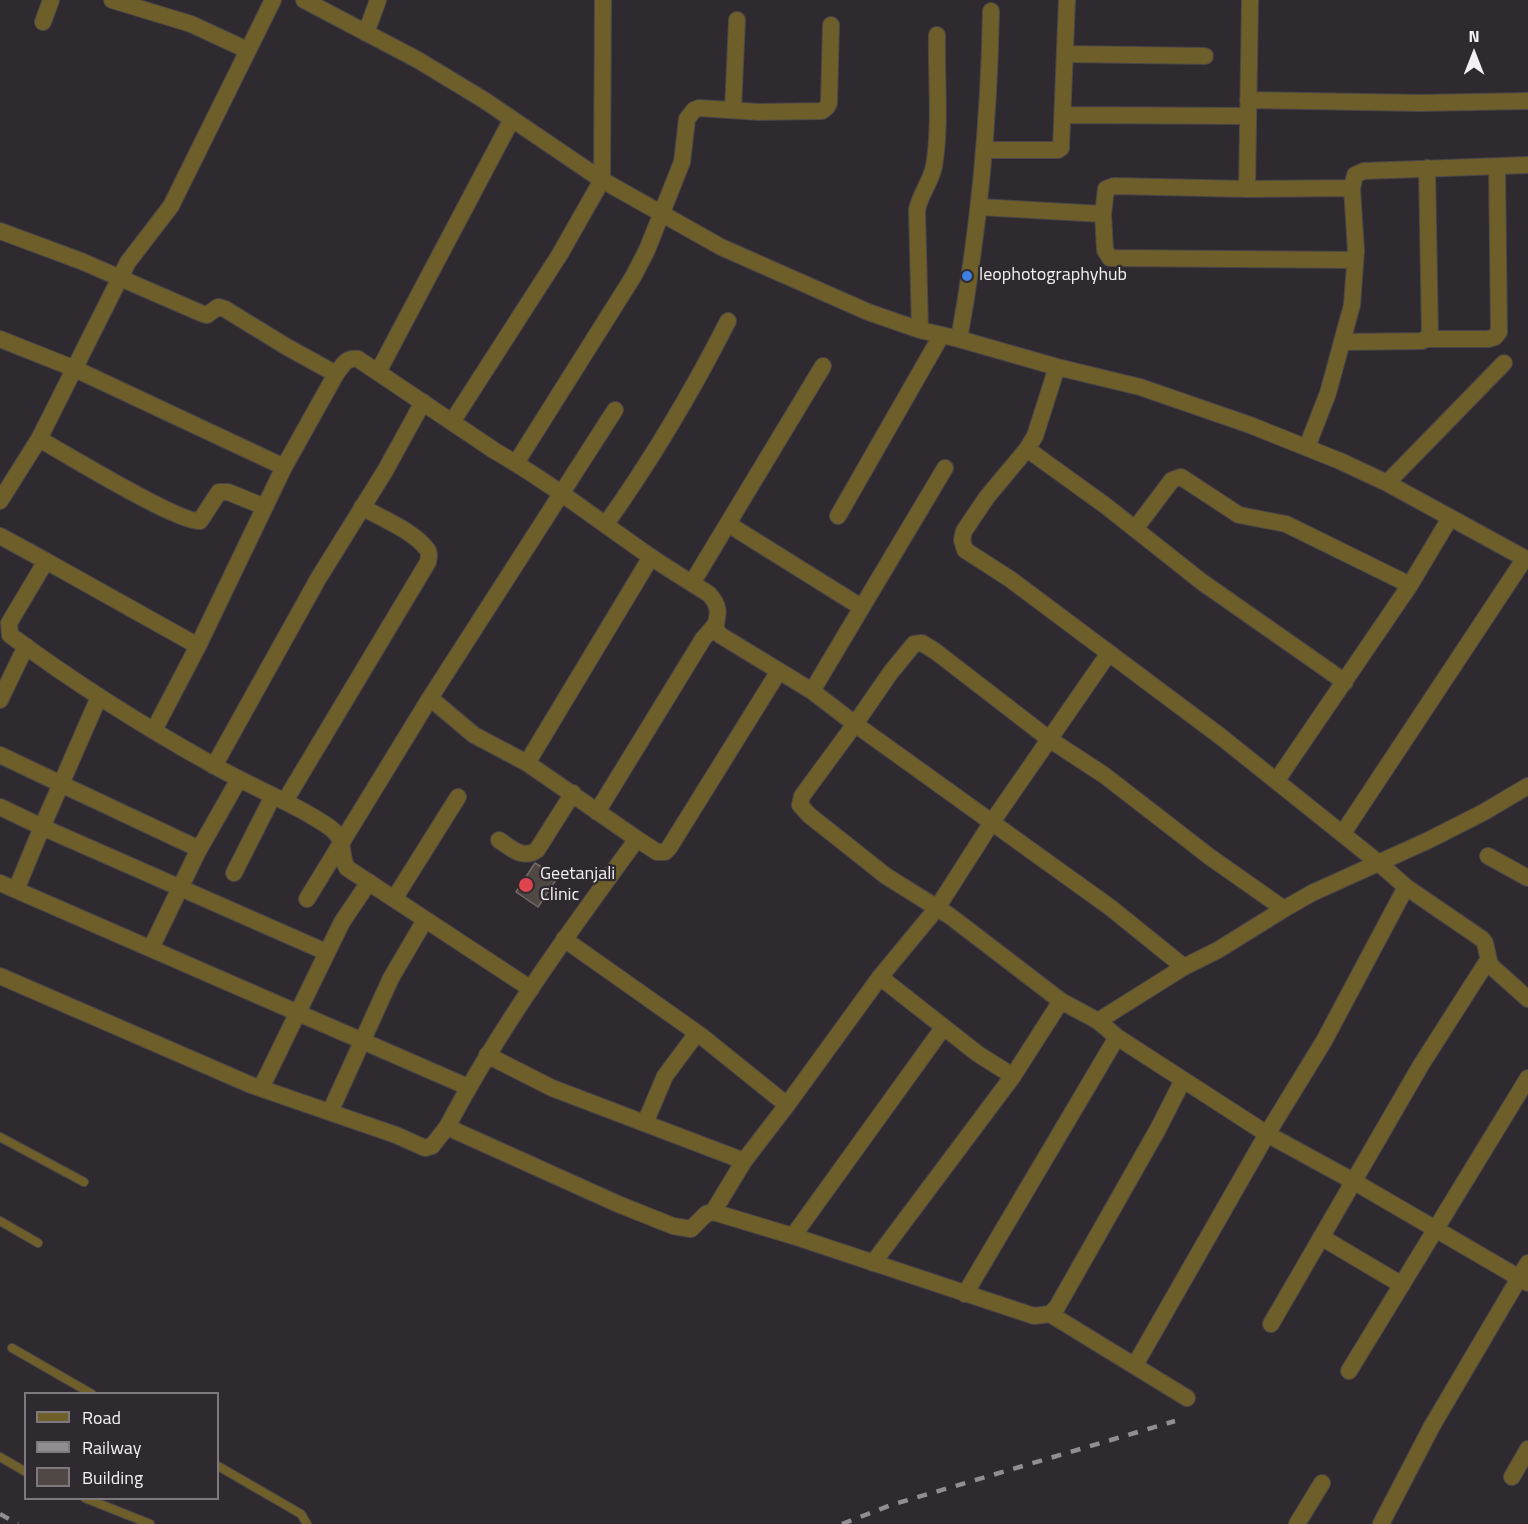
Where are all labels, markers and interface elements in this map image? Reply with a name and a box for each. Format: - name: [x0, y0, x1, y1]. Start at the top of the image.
- north arrow: [1444, 24, 1504, 84]
- text: N: [1468, 24, 1480, 48]
- place label: leophotographyhub: [979, 265, 1127, 287]
- marker: leophotographyhub: [960, 269, 974, 283]
- place label: Geetanjali Clinic: [540, 864, 615, 906]
- marker: Geetanjali Clinic: [517, 876, 535, 894]
- legend: [24, 1392, 219, 1500]
- text: Road: [82, 1404, 121, 1431]
- text: Railway: [82, 1434, 141, 1461]
- text: Building: [82, 1464, 143, 1491]

